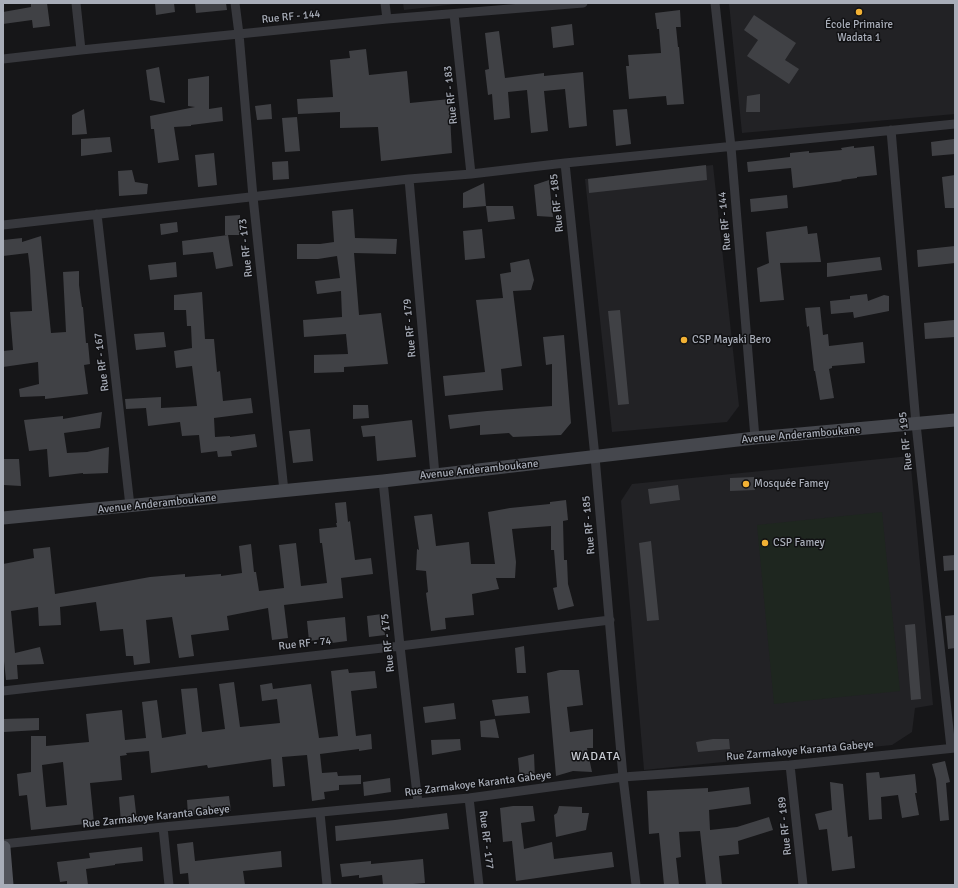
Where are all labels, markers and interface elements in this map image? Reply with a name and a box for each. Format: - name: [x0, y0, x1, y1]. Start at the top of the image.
- street label: Rue RF - 144: [261, 7, 321, 27]
- marker: École Primaire Wadata 1: [854, 7, 864, 17]
- place label: École Primaire Wadata 1: [825, 18, 893, 44]
- street label: Rue RF - 183: [441, 65, 461, 125]
- street label: Rue RF - 185: [547, 173, 567, 233]
- street label: Rue RF - 144: [716, 191, 734, 251]
- street label: Rue RF - 173: [236, 218, 256, 278]
- street label: Rue RF - 179: [401, 298, 419, 358]
- street label: Rue RF - 167: [92, 332, 112, 392]
- place label: CSP Mayaki Bero: [692, 333, 771, 347]
- marker: CSP Mayaki Bero: [679, 335, 689, 345]
- street label: Rue RF - 195: [896, 411, 916, 471]
- street label: Avenue Anderamboukane: [741, 423, 861, 447]
- street label: Avenue Anderamboukane: [419, 457, 539, 483]
- place label: Mosquée Famey: [754, 477, 829, 491]
- marker: Mosquée Famey: [741, 479, 751, 489]
- street label: Avenue Anderamboukane: [97, 491, 217, 517]
- street label: Rue RF - 185: [580, 495, 598, 555]
- place label: CSP Famey: [773, 536, 825, 550]
- marker: CSP Famey: [760, 538, 770, 548]
- street label: Rue RF - 175: [378, 613, 398, 673]
- street label: Rue RF - 74: [278, 635, 332, 653]
- street label: Rue Zarmakoye Karanta Gabeye: [726, 738, 874, 764]
- district label: WADATA: [571, 750, 621, 764]
- street label: Rue Zarmakoye Karanta Gabeye: [404, 768, 552, 800]
- street label: Rue RF - 189: [775, 796, 795, 856]
- street label: Rue Zarmakoye Karanta Gabeye: [82, 803, 230, 831]
- street label: Rue RF - 177: [476, 810, 496, 870]

